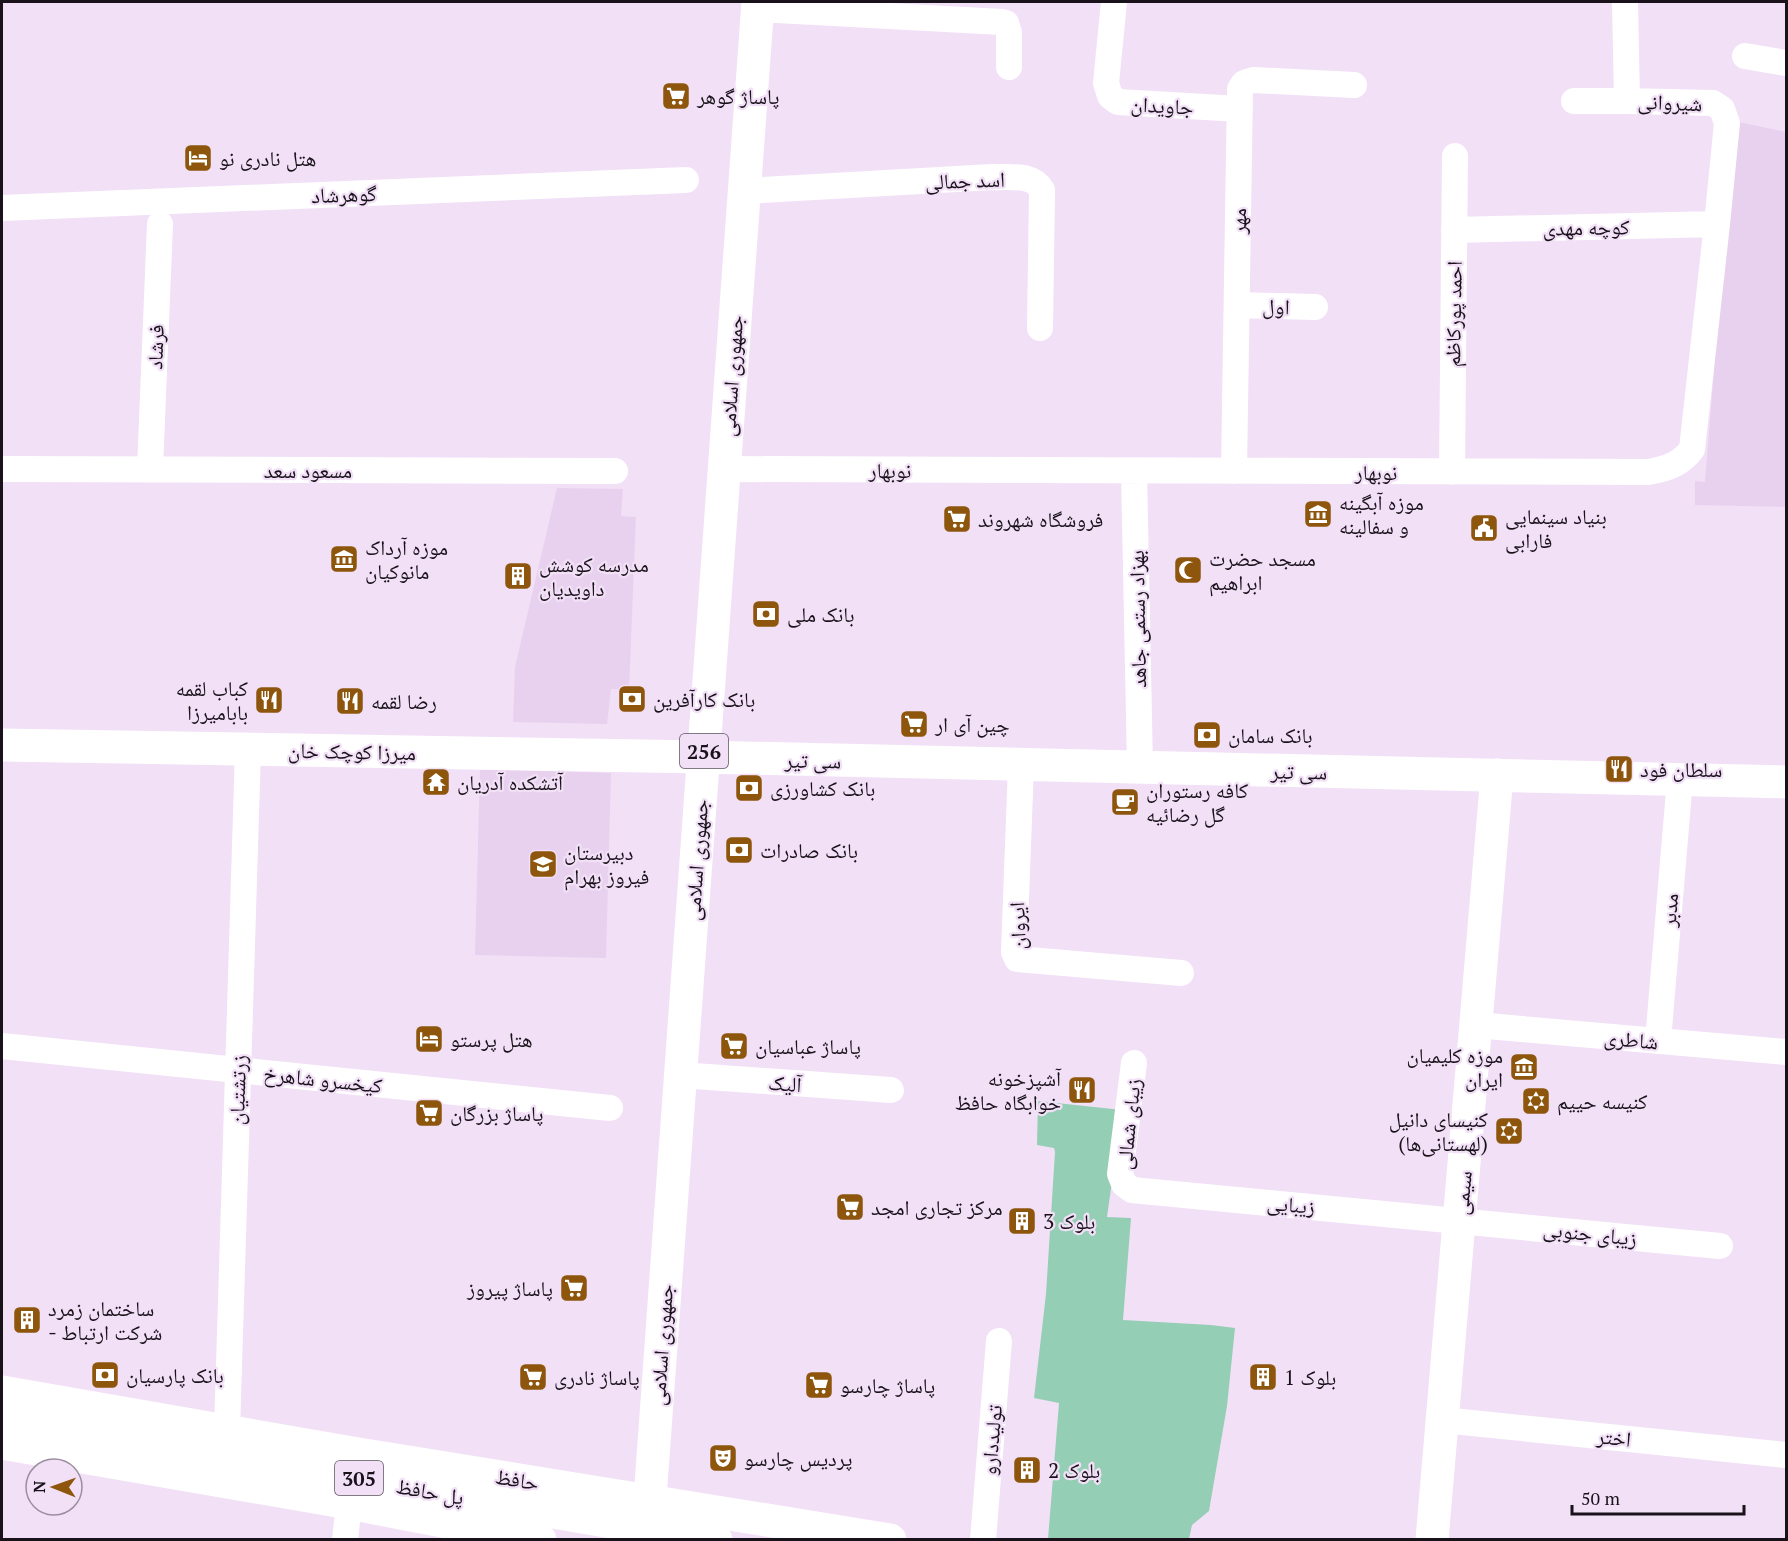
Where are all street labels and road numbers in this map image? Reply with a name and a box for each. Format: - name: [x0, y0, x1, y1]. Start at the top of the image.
- street label: شیروانی: [1637, 87, 1703, 117]
- street label: جاویدان: [1130, 89, 1194, 121]
- street label: اسد جمالی: [924, 165, 1006, 195]
- street label: گوهرشاد: [311, 179, 378, 209]
- street label: مهر: [1224, 208, 1252, 235]
- street label: کوچه مهدی: [1542, 212, 1630, 242]
- street label: احمد پورکاظم: [1438, 261, 1469, 367]
- street label: اول: [1262, 292, 1290, 320]
- street label: جمهوری اسلامی: [713, 314, 749, 438]
- street label: فرشاد: [140, 324, 170, 370]
- street label: مسعود سعد: [264, 456, 352, 484]
- street label: نوبهار: [868, 456, 911, 484]
- street label: نوبهار: [1354, 458, 1397, 486]
- street label: بهزاد رستمی جاهد: [1122, 550, 1152, 688]
- road number: 256: [680, 734, 728, 768]
- street label: میرزا کوچک خان: [288, 736, 416, 766]
- street label: سی تیر: [783, 745, 842, 774]
- street label: سی تیر: [1269, 756, 1328, 785]
- street label: جمهوری اسلامی: [678, 798, 714, 922]
- street label: مدبر: [1653, 892, 1684, 929]
- street label: ایروان: [1002, 902, 1032, 950]
- street label: شاطری: [1603, 1023, 1659, 1055]
- street label: زرتشتیان: [222, 1054, 252, 1126]
- street label: کیخسرو شاهرخ: [262, 1059, 384, 1099]
- street label: آلیک: [767, 1068, 803, 1098]
- street label: زیبای شمالی: [1109, 1077, 1147, 1171]
- street label: سیمی: [1446, 1170, 1478, 1216]
- street label: زیبایی: [1266, 1188, 1316, 1220]
- street label: زیبای جنوبی: [1542, 1214, 1638, 1252]
- street label: جمهوری اسلامی: [643, 1283, 679, 1407]
- street label: تولیددارو: [974, 1404, 1008, 1476]
- street label: اختر: [1594, 1421, 1633, 1453]
- road number: 305: [335, 1461, 383, 1495]
- street label: حافظ: [493, 1462, 541, 1496]
- street label: پل حافظ: [394, 1471, 466, 1511]

